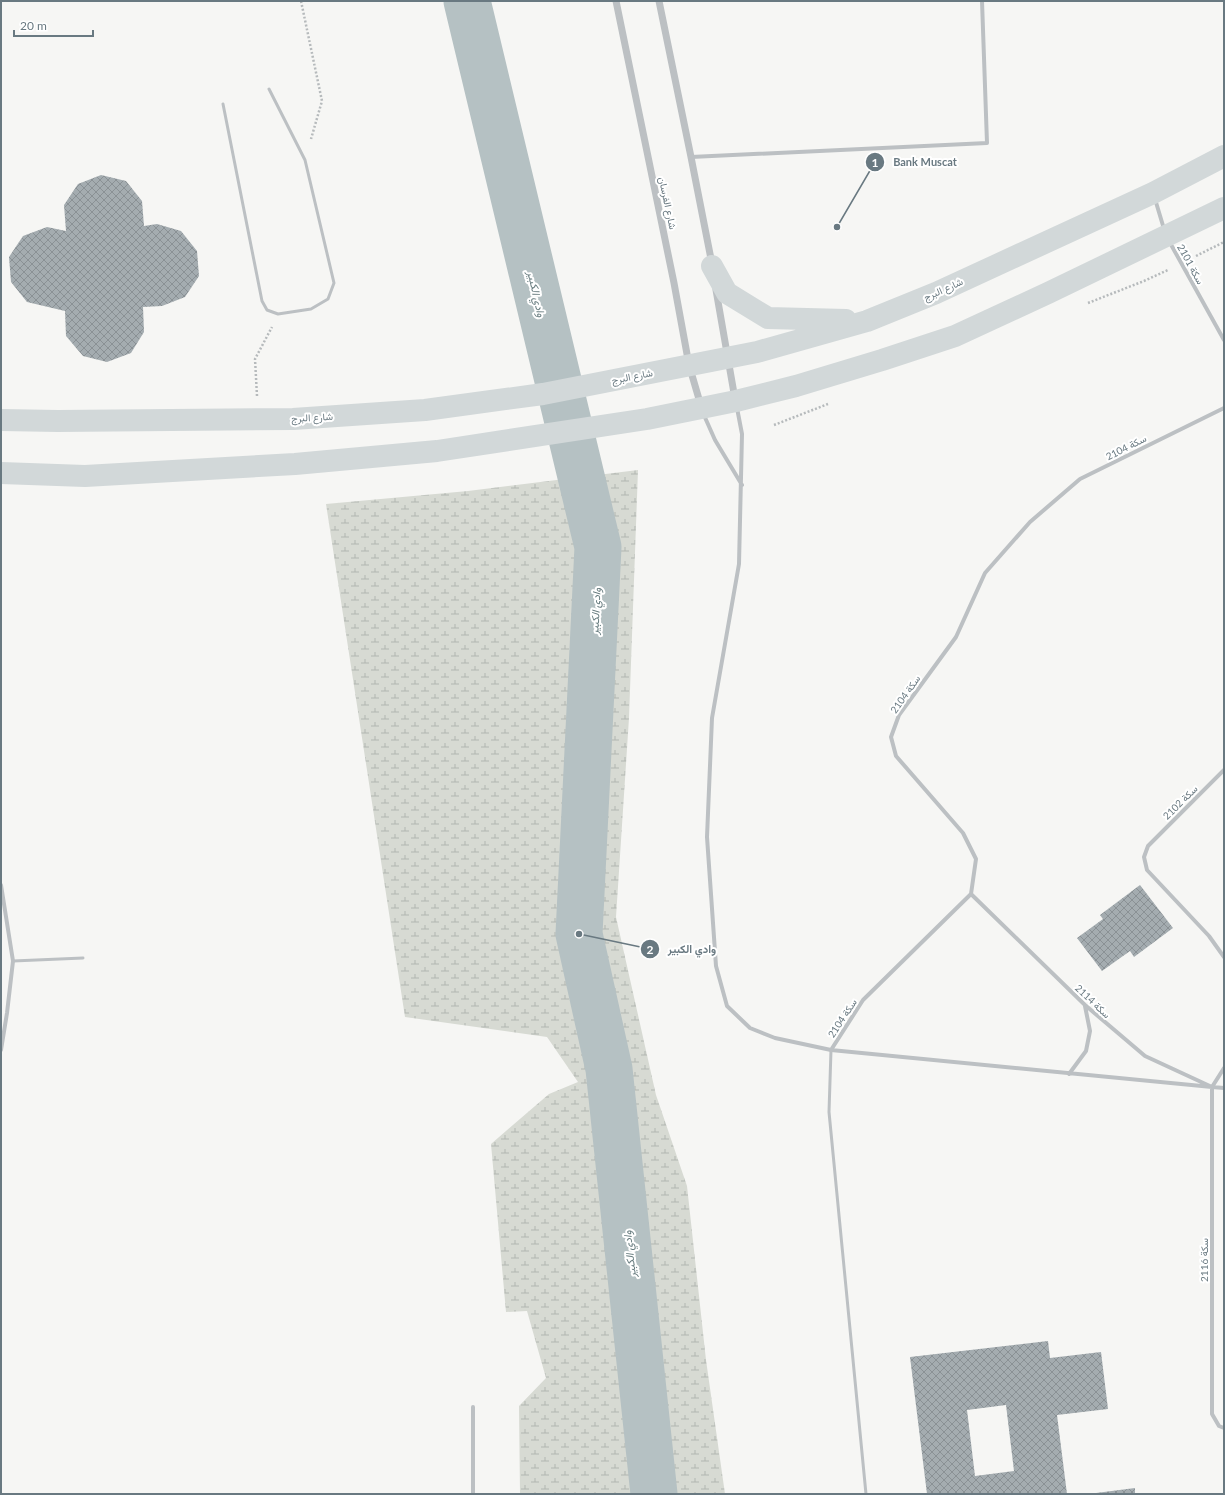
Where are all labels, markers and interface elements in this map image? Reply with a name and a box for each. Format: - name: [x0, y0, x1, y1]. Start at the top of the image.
- scale bar: [14, 12, 93, 38]
- text: 20 m: [20, 18, 47, 33]
- callout: Bank Muscat: [865, 151, 965, 174]
- text: 1: [872, 155, 879, 170]
- text: Bank Muscat: [893, 155, 958, 168]
- street label: شارع الفرسان: [656, 176, 679, 231]
- street label: سكة 2101: [1175, 242, 1207, 286]
- water label: وادي الكبير: [522, 269, 549, 319]
- street label: شارع البرج: [921, 275, 965, 304]
- street label: شارع البرج: [610, 366, 654, 387]
- street label: شارع البرج: [291, 410, 333, 425]
- street label: سكة 2104: [1104, 432, 1148, 462]
- water label: وادي الكبير: [587, 587, 606, 636]
- street label: سكة 2104: [887, 672, 923, 715]
- street label: سكة 2102: [1160, 782, 1200, 822]
- callout: وادي الكبير: [640, 938, 724, 961]
- text: 2: [647, 942, 654, 957]
- text: وادي الكبير: [667, 942, 716, 958]
- street label: سكة 2114: [1073, 982, 1113, 1020]
- street label: سكة 2104: [825, 996, 859, 1040]
- water label: وادي الكبير: [620, 1230, 641, 1279]
- street label: سكة 2116: [1198, 1238, 1210, 1282]

